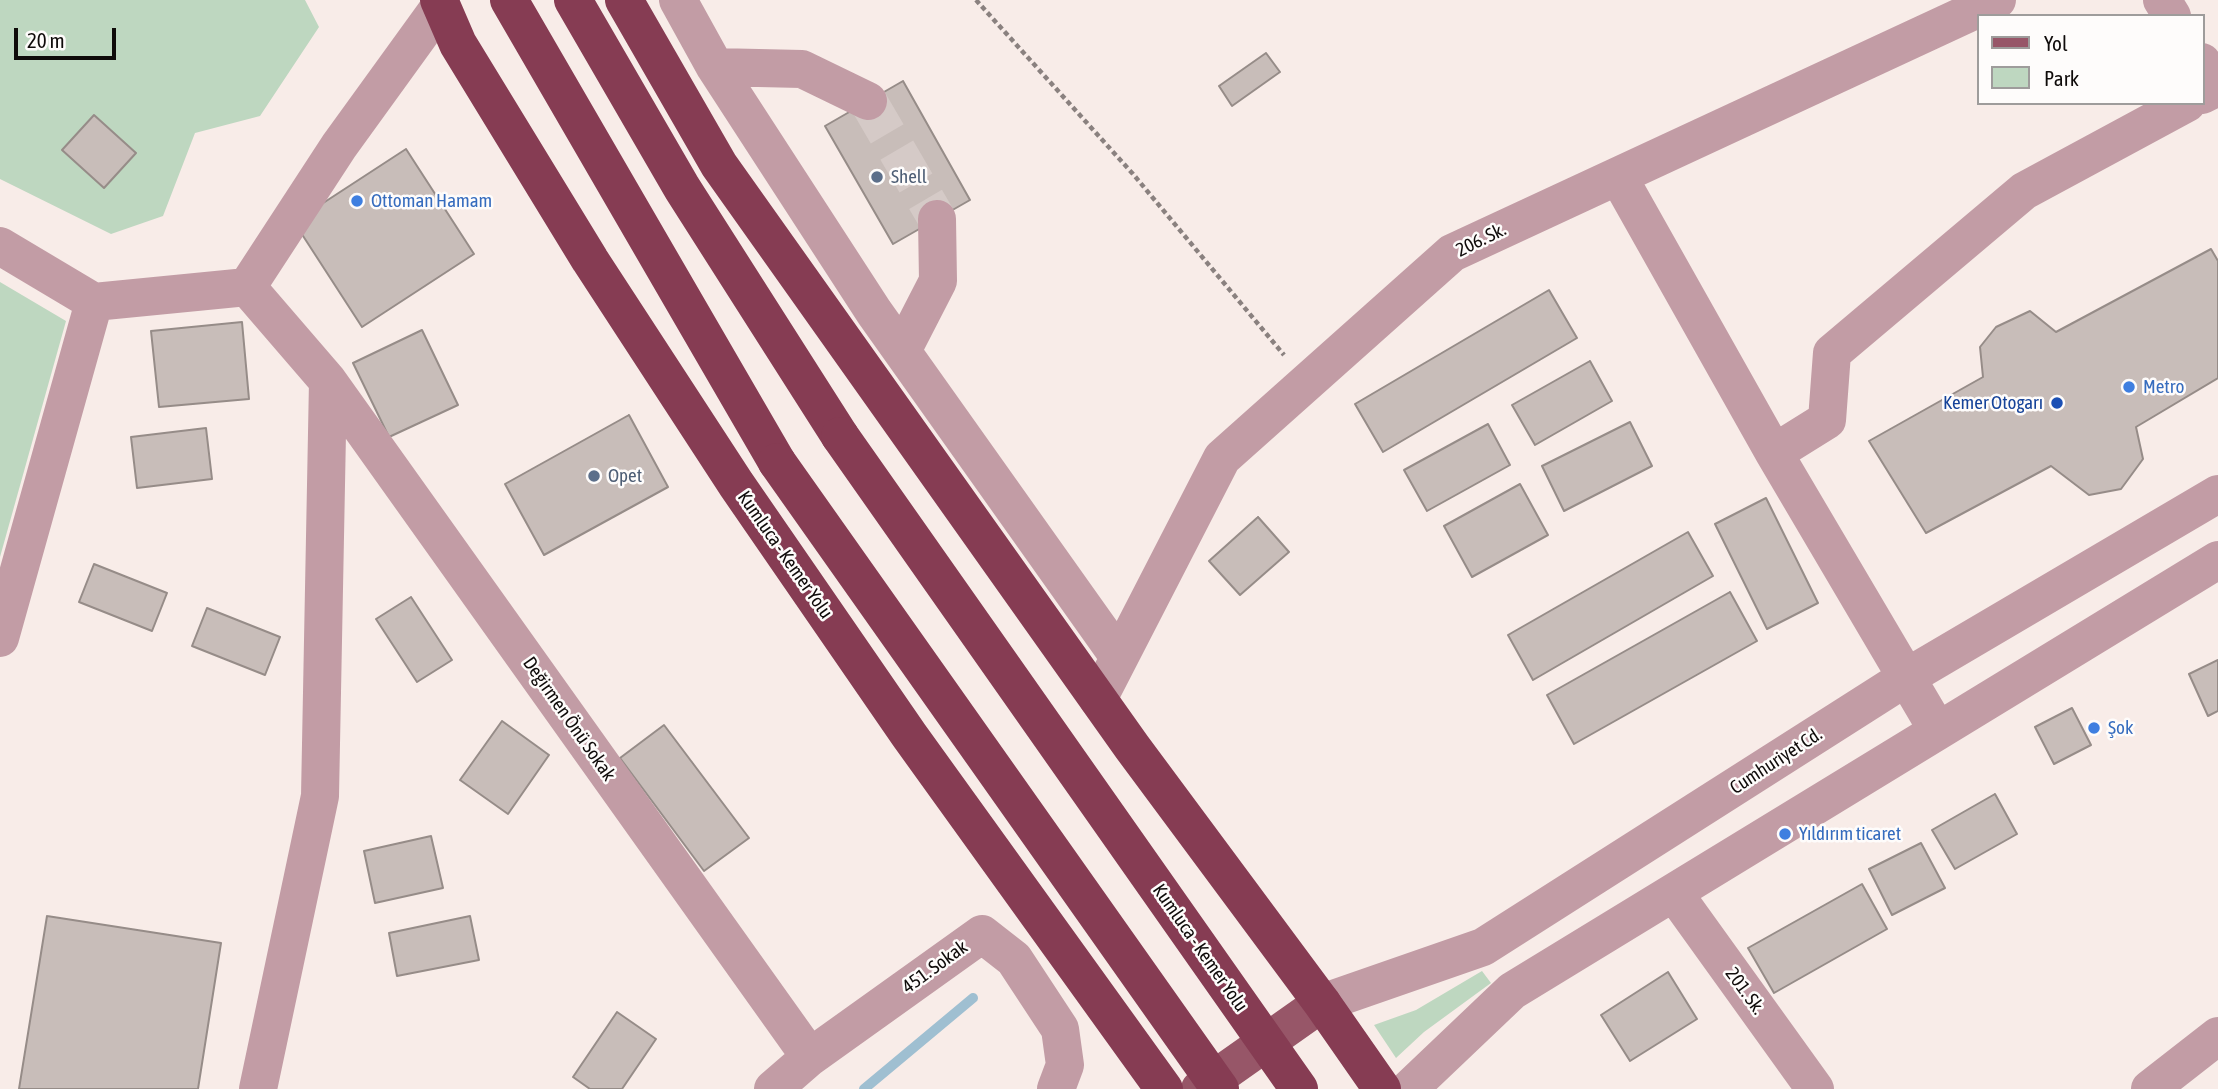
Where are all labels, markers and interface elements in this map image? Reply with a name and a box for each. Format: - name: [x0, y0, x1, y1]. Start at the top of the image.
- scale bar: [18, 14, 119, 58]
- legend: [1976, 14, 2204, 105]
- text: 20 m: [27, 28, 65, 52]
- text: Yol: [2044, 31, 2068, 55]
- text: Park: [2044, 66, 2079, 90]
- place label: Shell: [891, 166, 927, 188]
- marker: Shell: [869, 169, 885, 185]
- place label: Ottoman Hamam: [371, 190, 492, 212]
- marker: Ottoman Hamam: [349, 193, 365, 209]
- street label: 206. Sk.: [1452, 218, 1510, 262]
- place label: Metro: [2143, 376, 2184, 398]
- marker: Metro: [2121, 379, 2137, 395]
- place label: Kemer Otogarı: [1943, 392, 2043, 414]
- marker: Kemer Otogarı: [2049, 395, 2065, 411]
- place label: Opet: [608, 465, 642, 487]
- marker: Opet: [586, 468, 602, 484]
- street label: Kumluca - Kemer Yolu: [732, 487, 838, 623]
- street label: Değirmen Önü Sokak: [518, 653, 620, 785]
- place label: Şok: [2108, 717, 2133, 739]
- marker: Şok: [2086, 720, 2102, 736]
- street label: Cumhuriyet Cd.: [1726, 723, 1826, 799]
- place label: Yıldırım ticaret: [1799, 823, 1901, 845]
- marker: Yıldırım ticaret: [1777, 826, 1793, 842]
- street label: Kumluca - Kemer Yolu: [1147, 880, 1253, 1016]
- street label: 451. Sokak: [898, 936, 972, 998]
- street label: 201. Sk.: [1720, 963, 1770, 1019]

